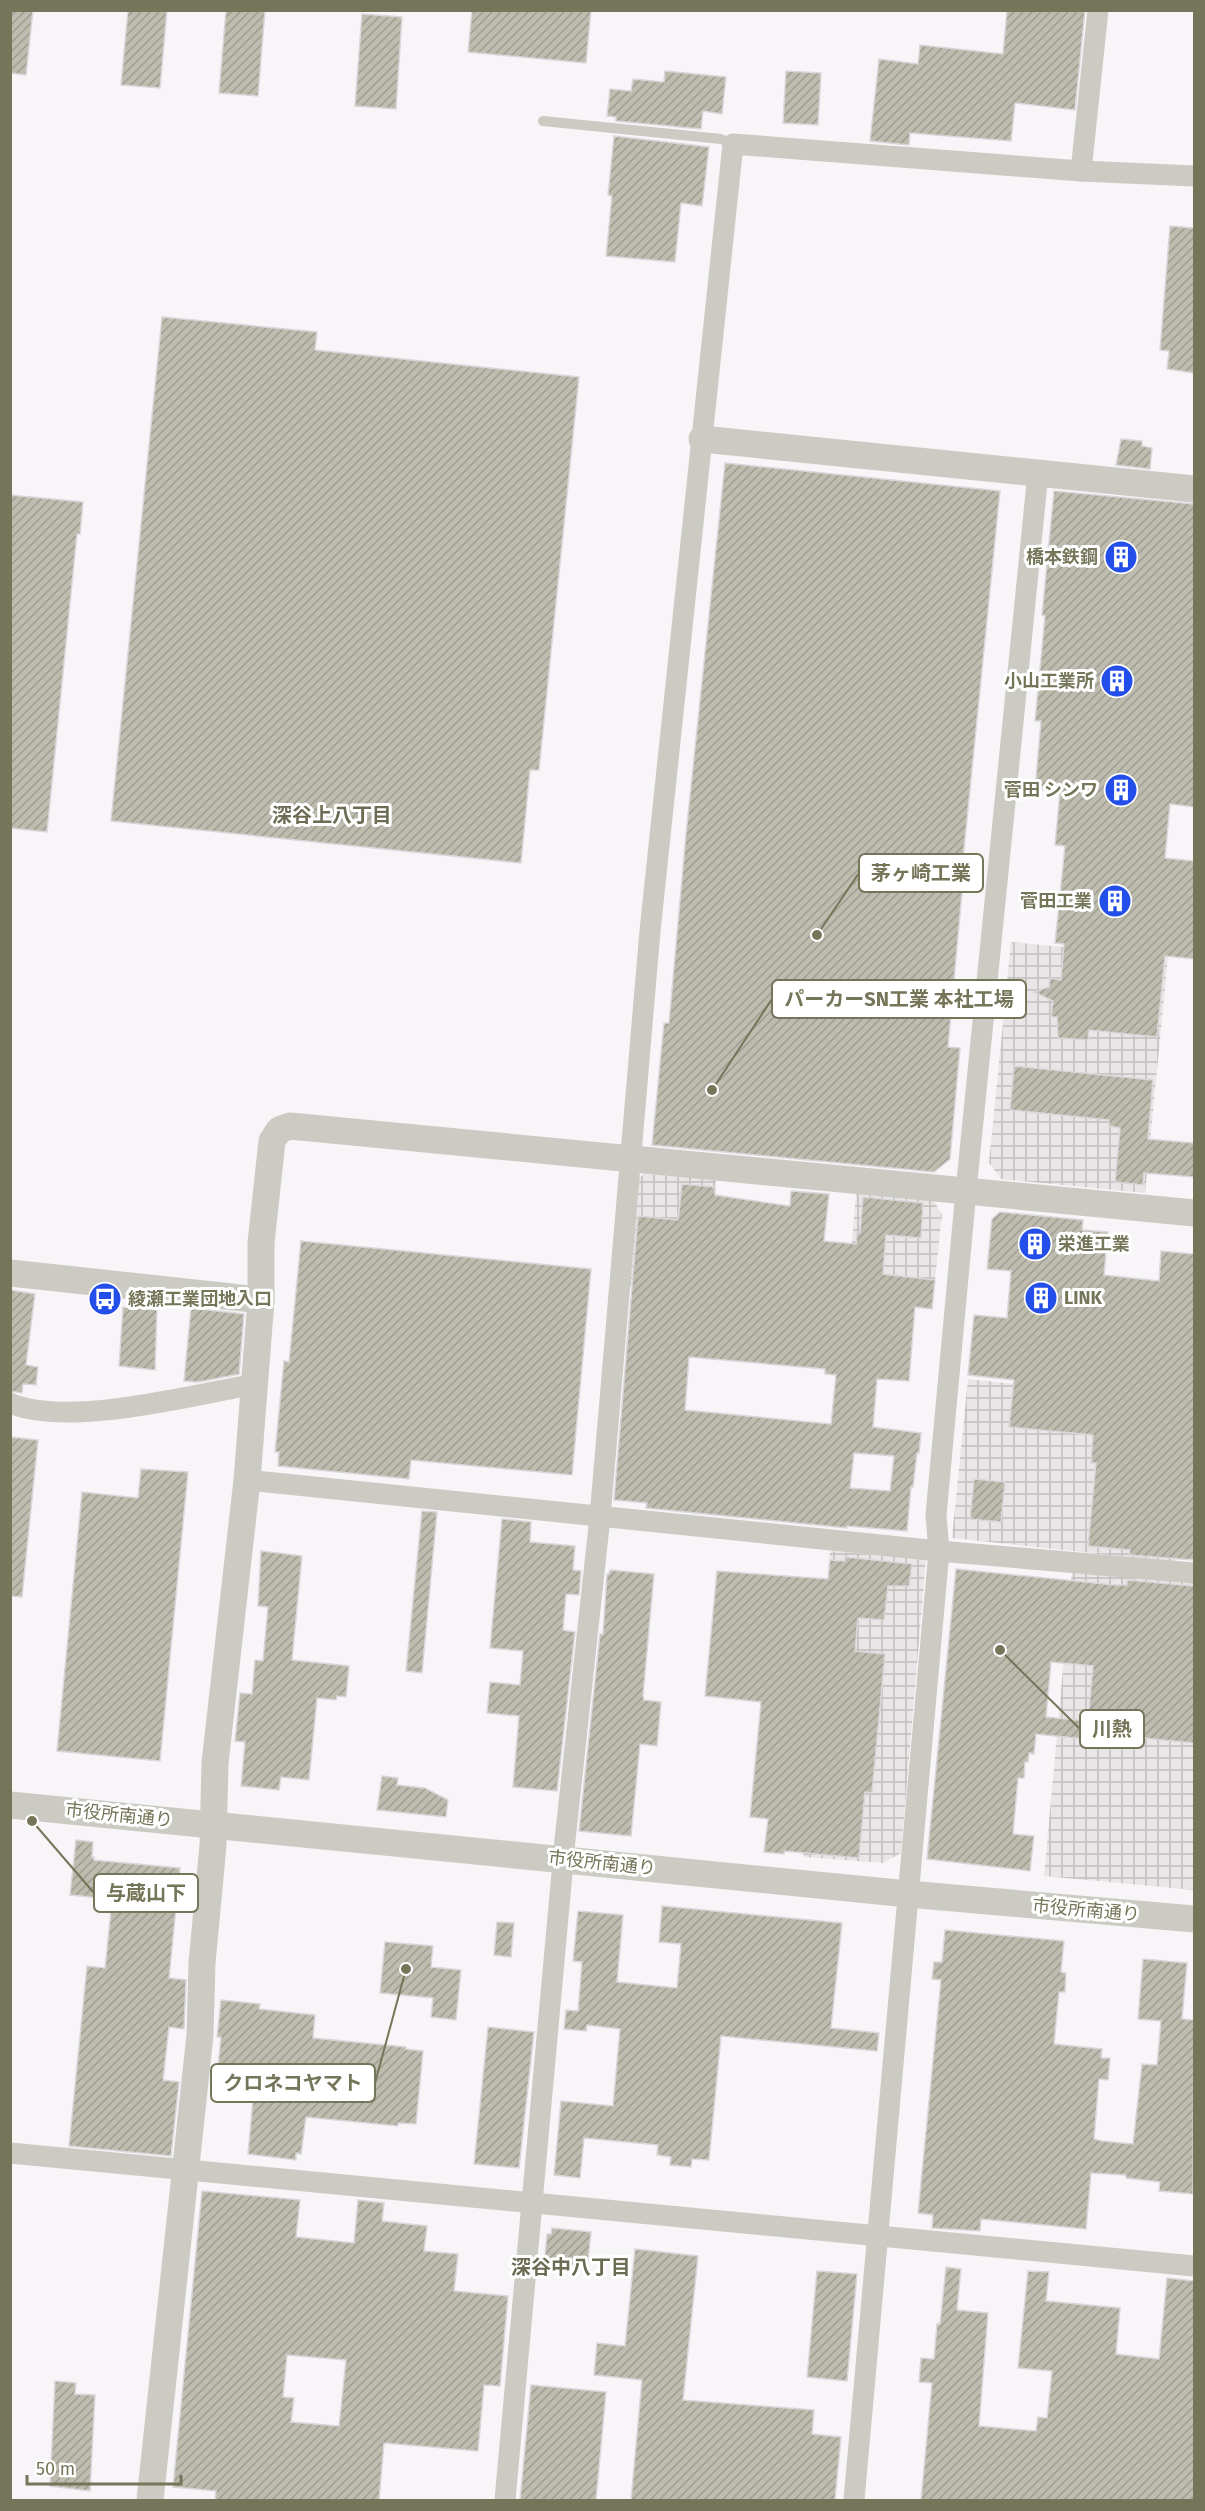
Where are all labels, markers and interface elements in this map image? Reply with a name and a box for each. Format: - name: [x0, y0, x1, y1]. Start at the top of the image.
- building icon: 橋本鉄鋼: [1103, 539, 1139, 575]
- place label: 橋本鉄鋼: [1026, 546, 1098, 568]
- building icon: 小山工業所: [1099, 663, 1135, 699]
- place label: 小山工業所: [1004, 670, 1094, 692]
- building icon: 菅田 シンワ: [1103, 772, 1139, 808]
- place label: 菅田 シンワ: [1004, 779, 1098, 801]
- district label: 深谷上八丁目: [272, 803, 392, 827]
- callout: 茅ヶ崎工業: [859, 854, 983, 892]
- text: 茅ヶ崎工業: [871, 861, 971, 885]
- building icon: 菅田工業: [1097, 883, 1133, 919]
- place label: 菅田工業: [1020, 890, 1092, 912]
- callout: パーカーSN工業 本社工場: [772, 980, 1026, 1018]
- text: パーカーSN工業 本社工場: [784, 987, 1014, 1011]
- building icon: 栄進工業: [1017, 1226, 1053, 1262]
- place label: 栄進工業: [1058, 1233, 1130, 1255]
- building icon: LINK: [1023, 1280, 1059, 1316]
- bus stop icon: 綾瀬工業団地入口: [87, 1281, 123, 1317]
- place label: LINK: [1064, 1287, 1102, 1309]
- place label: 綾瀬工業団地入口: [128, 1288, 272, 1310]
- callout: 川熱: [1080, 1710, 1144, 1748]
- text: 川熱: [1092, 1717, 1132, 1741]
- street label: 市役所南通り: [64, 1798, 174, 1832]
- street label: 市役所南通り: [547, 1846, 657, 1880]
- callout: 与蔵山下: [94, 1874, 198, 1912]
- text: 与蔵山下: [106, 1881, 186, 1905]
- street label: 市役所南通り: [1031, 1894, 1141, 1926]
- callout: クロネコヤマト: [211, 2064, 375, 2102]
- text: クロネコヤマト: [223, 2071, 363, 2095]
- district label: 深谷中八丁目: [511, 2255, 631, 2279]
- scale bar: [27, 2448, 182, 2486]
- text: 50 m: [36, 2458, 75, 2480]

